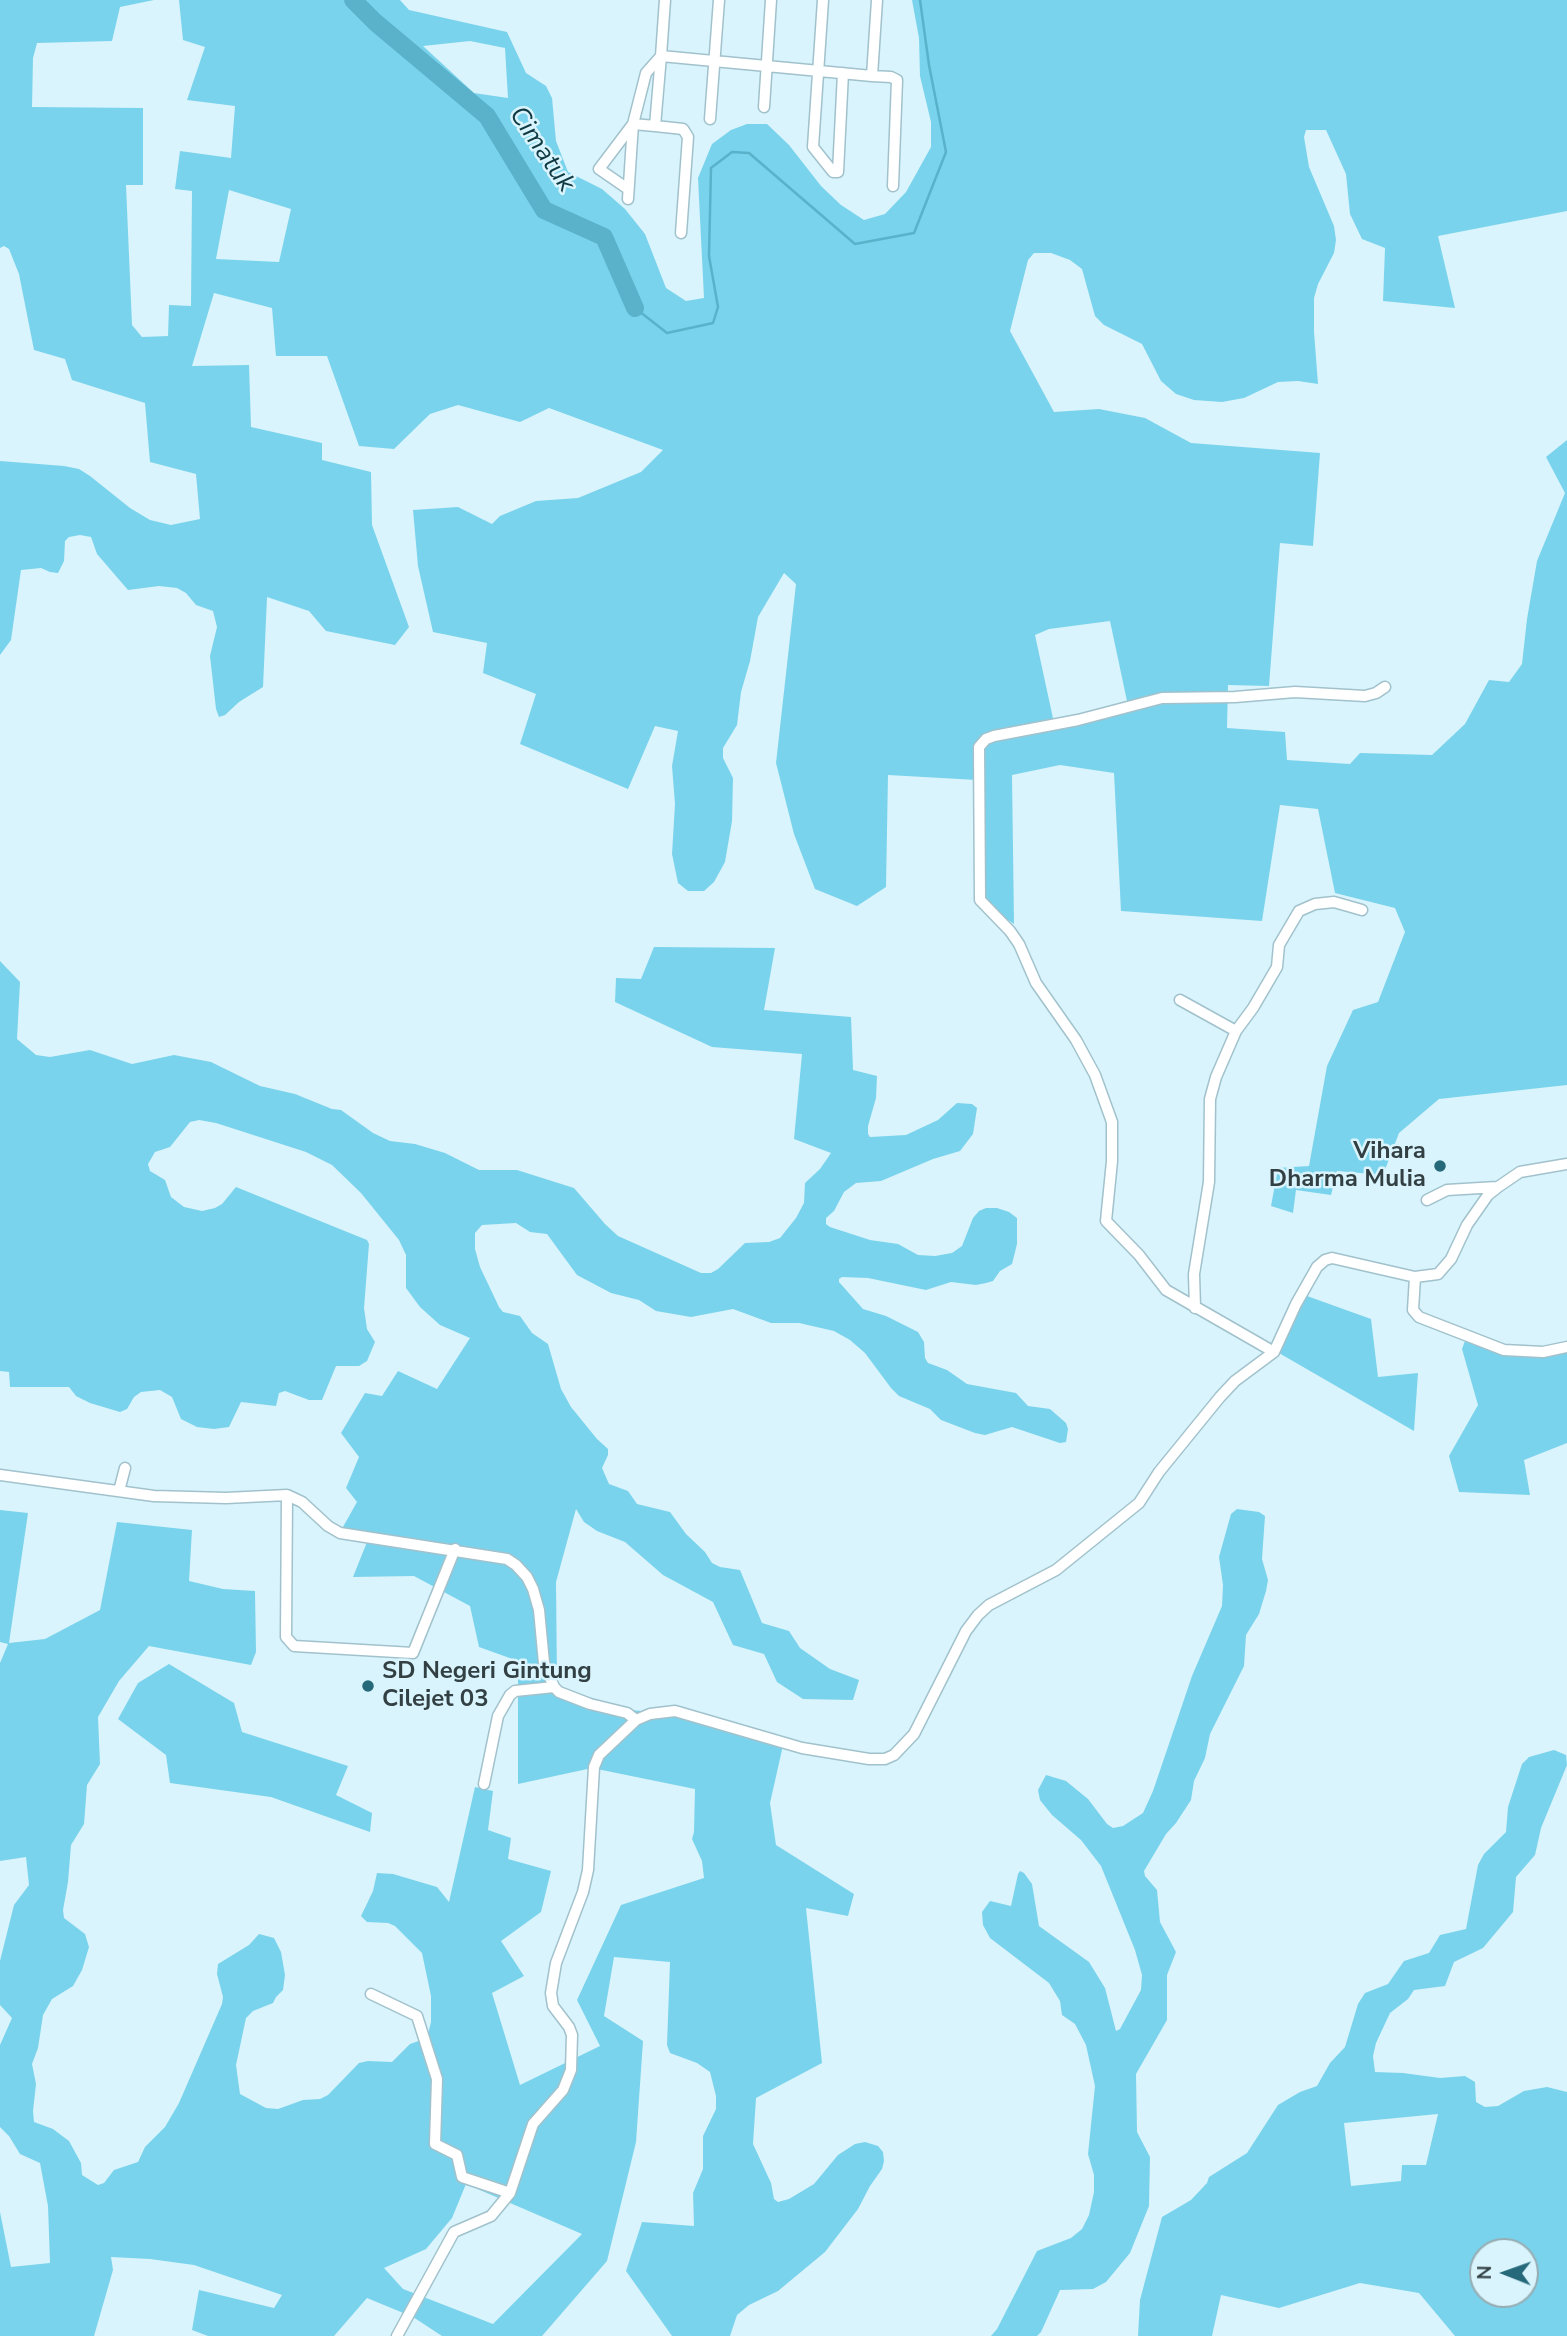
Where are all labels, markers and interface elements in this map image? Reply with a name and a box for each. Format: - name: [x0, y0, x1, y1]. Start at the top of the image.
- water label: Cimatuk: [501, 101, 581, 199]
- place label: Vihara Dharma Mulia: [1269, 1138, 1426, 1194]
- marker: Vihara Dharma Mulia: [1432, 1158, 1448, 1174]
- place label: SD Negeri Gintung Cilejet 03: [382, 1658, 592, 1714]
- marker: SD Negeri Gintung Cilejet 03: [360, 1678, 376, 1694]
- north arrow: [1469, 2238, 1539, 2308]
- text: N: [1472, 2265, 1498, 2280]

